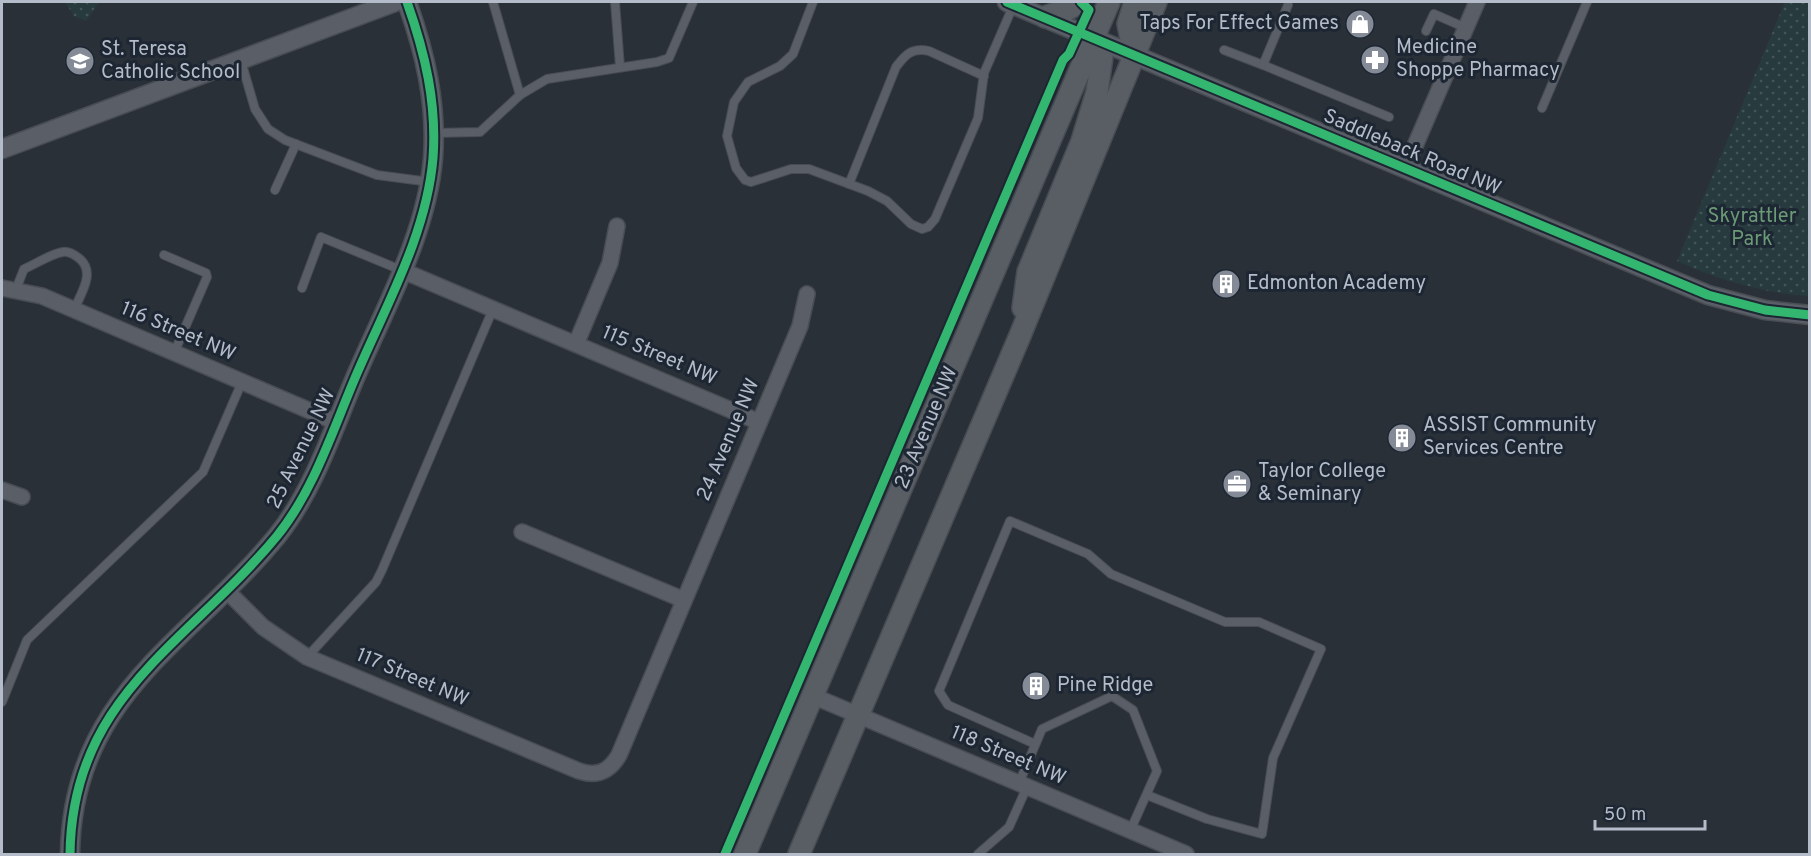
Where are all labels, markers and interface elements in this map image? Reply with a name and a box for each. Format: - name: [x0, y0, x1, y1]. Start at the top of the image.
- shop icon: Taps For Effect Games: [1344, 8, 1376, 40]
- place label: Taps For Effect Games: [1139, 11, 1339, 37]
- place label: Medicine Shoppe Pharmacy: [1396, 35, 1560, 84]
- place label: St. Teresa Catholic School: [101, 37, 240, 86]
- pharmacy icon: Medicine Shoppe Pharmacy: [1359, 44, 1391, 76]
- school or university icon: St. Teresa Catholic School: [64, 45, 96, 77]
- street label: Saddleback Road NW: [1319, 104, 1505, 202]
- park label: Skyrattler Park: [1707, 204, 1797, 253]
- building icon: Edmonton Academy: [1210, 268, 1242, 300]
- place label: Edmonton Academy: [1247, 271, 1426, 297]
- street label: 116 Street NW: [117, 296, 239, 368]
- street label: 115 Street NW: [598, 320, 720, 392]
- street label: 23 Avenue NW: [890, 363, 964, 493]
- street label: 24 Avenue NW: [692, 375, 766, 505]
- street label: 25 Avenue NW: [262, 384, 342, 514]
- place label: ASSIST Community Services Centre: [1423, 413, 1597, 462]
- building icon: ASSIST Community Services Centre: [1386, 422, 1418, 454]
- place label: Taylor College & Seminary: [1258, 459, 1386, 508]
- office icon: Taylor College & Seminary: [1221, 468, 1253, 500]
- street label: 117 Street NW: [352, 643, 472, 713]
- building icon: Pine Ridge: [1020, 670, 1052, 702]
- place label: Pine Ridge: [1057, 673, 1153, 699]
- street label: 118 Street NW: [947, 720, 1069, 792]
- scale bar: [1595, 793, 1704, 831]
- text: 50 m: [1604, 804, 1646, 827]

